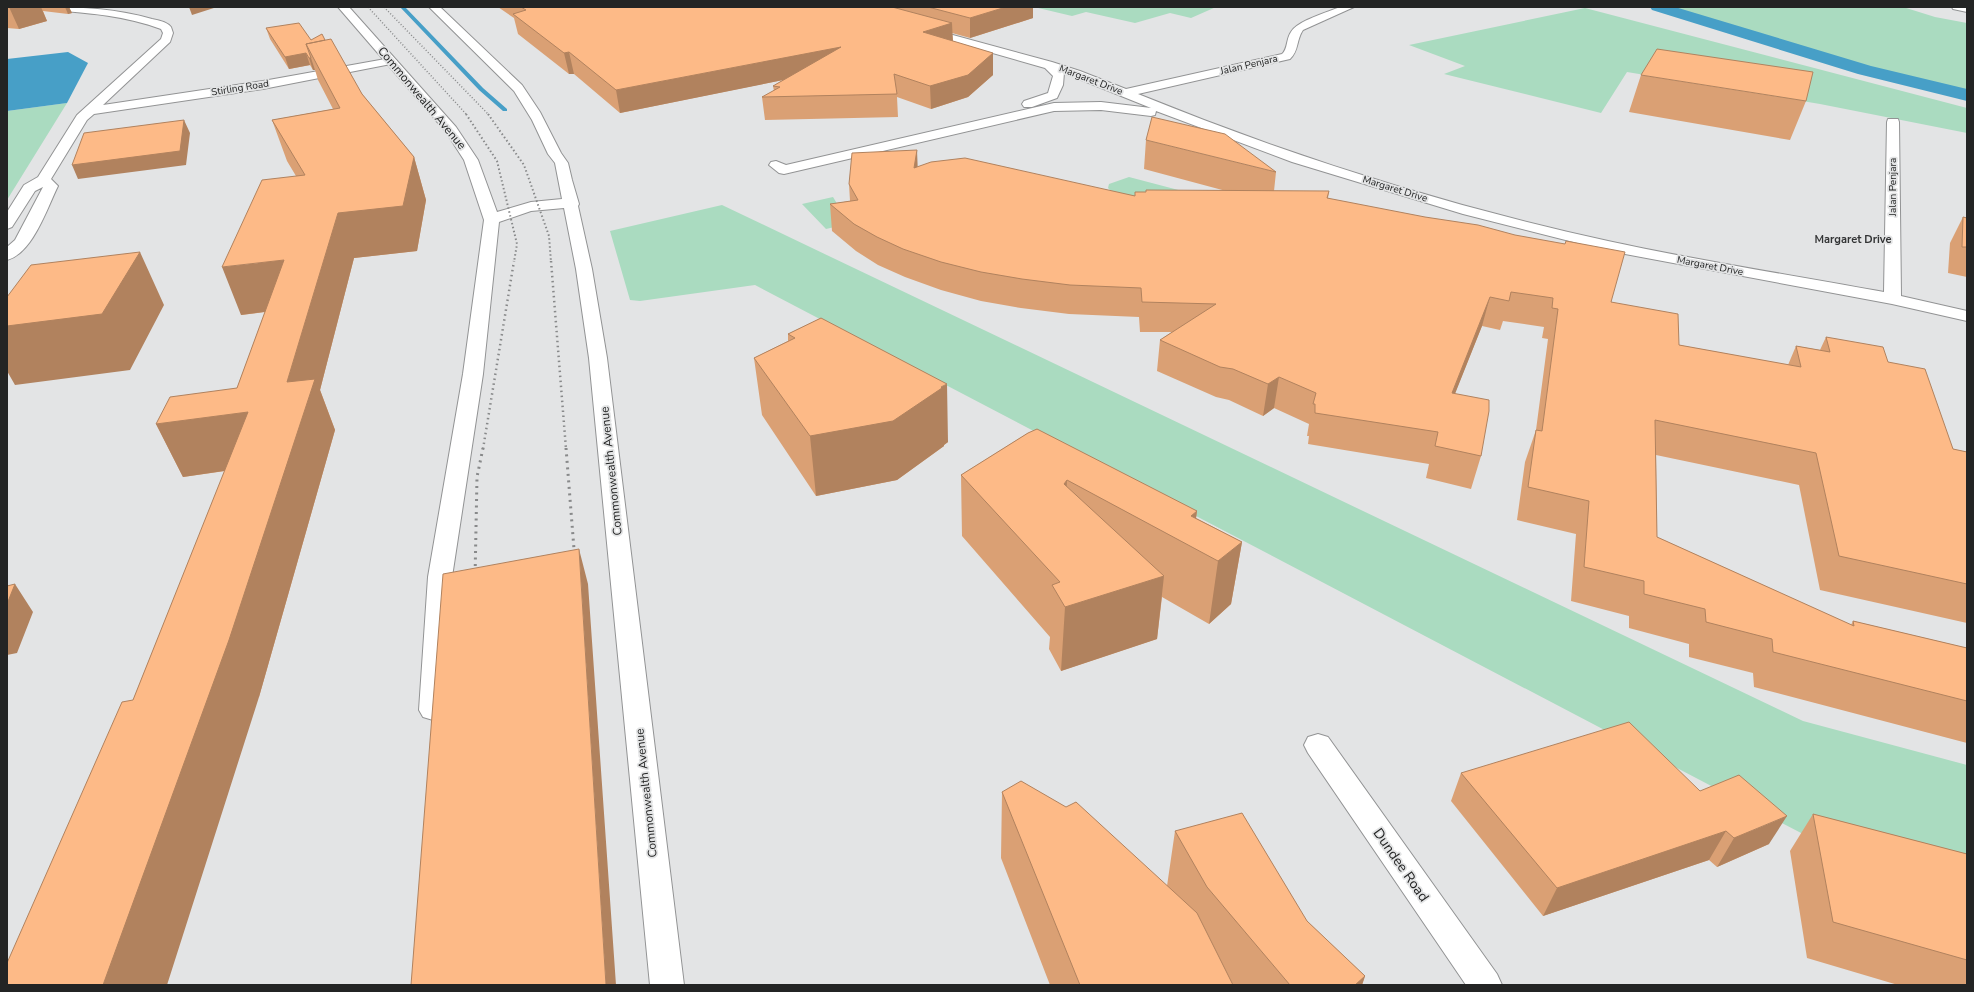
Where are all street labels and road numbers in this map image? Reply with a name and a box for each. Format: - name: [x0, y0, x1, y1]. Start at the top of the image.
- street label: Commonwealth Avenue: [374, 43, 470, 153]
- street label: Jalan Penjara: [1218, 52, 1279, 79]
- street label: Margaret Drive: [1057, 61, 1125, 99]
- street label: Stirling Road: [210, 77, 270, 99]
- street label: Jalan Penjara: [1886, 158, 1900, 217]
- street label: Margaret Drive: [1361, 172, 1429, 206]
- street label: Margaret Drive: [1676, 253, 1744, 279]
- street label: Commonwealth Avenue: [596, 406, 626, 536]
- street label: Commonwealth Avenue: [631, 728, 661, 858]
- street label: Dundee Road: [1369, 825, 1433, 905]

